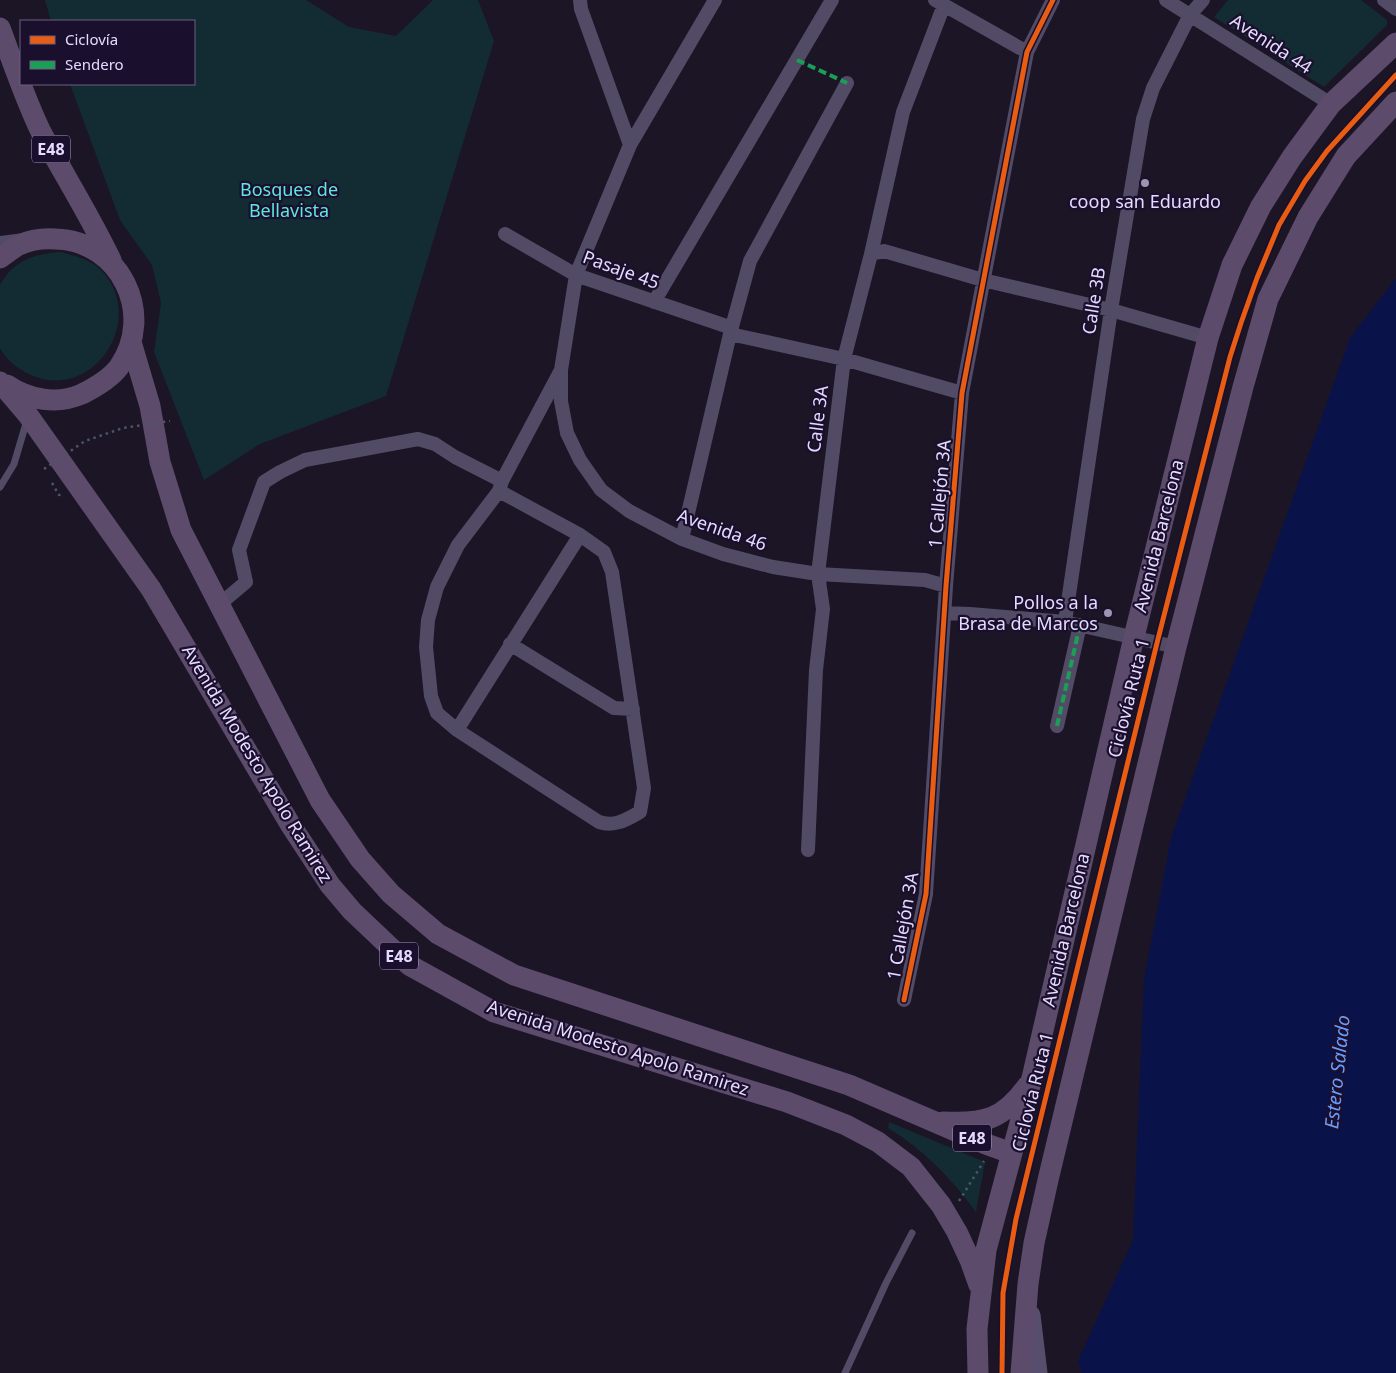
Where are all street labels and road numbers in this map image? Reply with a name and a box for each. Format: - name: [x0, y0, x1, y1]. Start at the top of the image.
- street label: Avenida 44: [1226, 8, 1317, 79]
- road number: E48: [32, 136, 70, 162]
- street label: Pasaje 45: [580, 244, 663, 294]
- street label: Calle 3B: [1076, 266, 1110, 336]
- street label: Calle 3A: [801, 383, 833, 454]
- street label: 1 Callejón 3A: [922, 438, 956, 549]
- street label: Avenida Barcelona: [1127, 457, 1189, 615]
- street label: Avenida 46: [674, 503, 770, 556]
- street label: Ciclovía Ruta 1: [1102, 636, 1154, 760]
- street label: Avenida Modesto Apolo Ramirez: [177, 640, 339, 887]
- street label: Avenida Barcelona: [1036, 851, 1094, 1009]
- street label: 1 Callejón 3A: [881, 870, 923, 982]
- road number: E48: [380, 942, 418, 969]
- street label: Avenida Modesto Apolo Ramirez: [485, 993, 752, 1101]
- street label: Ciclovía Ruta 1: [1006, 1030, 1058, 1154]
- road number: E48: [953, 1124, 991, 1152]

